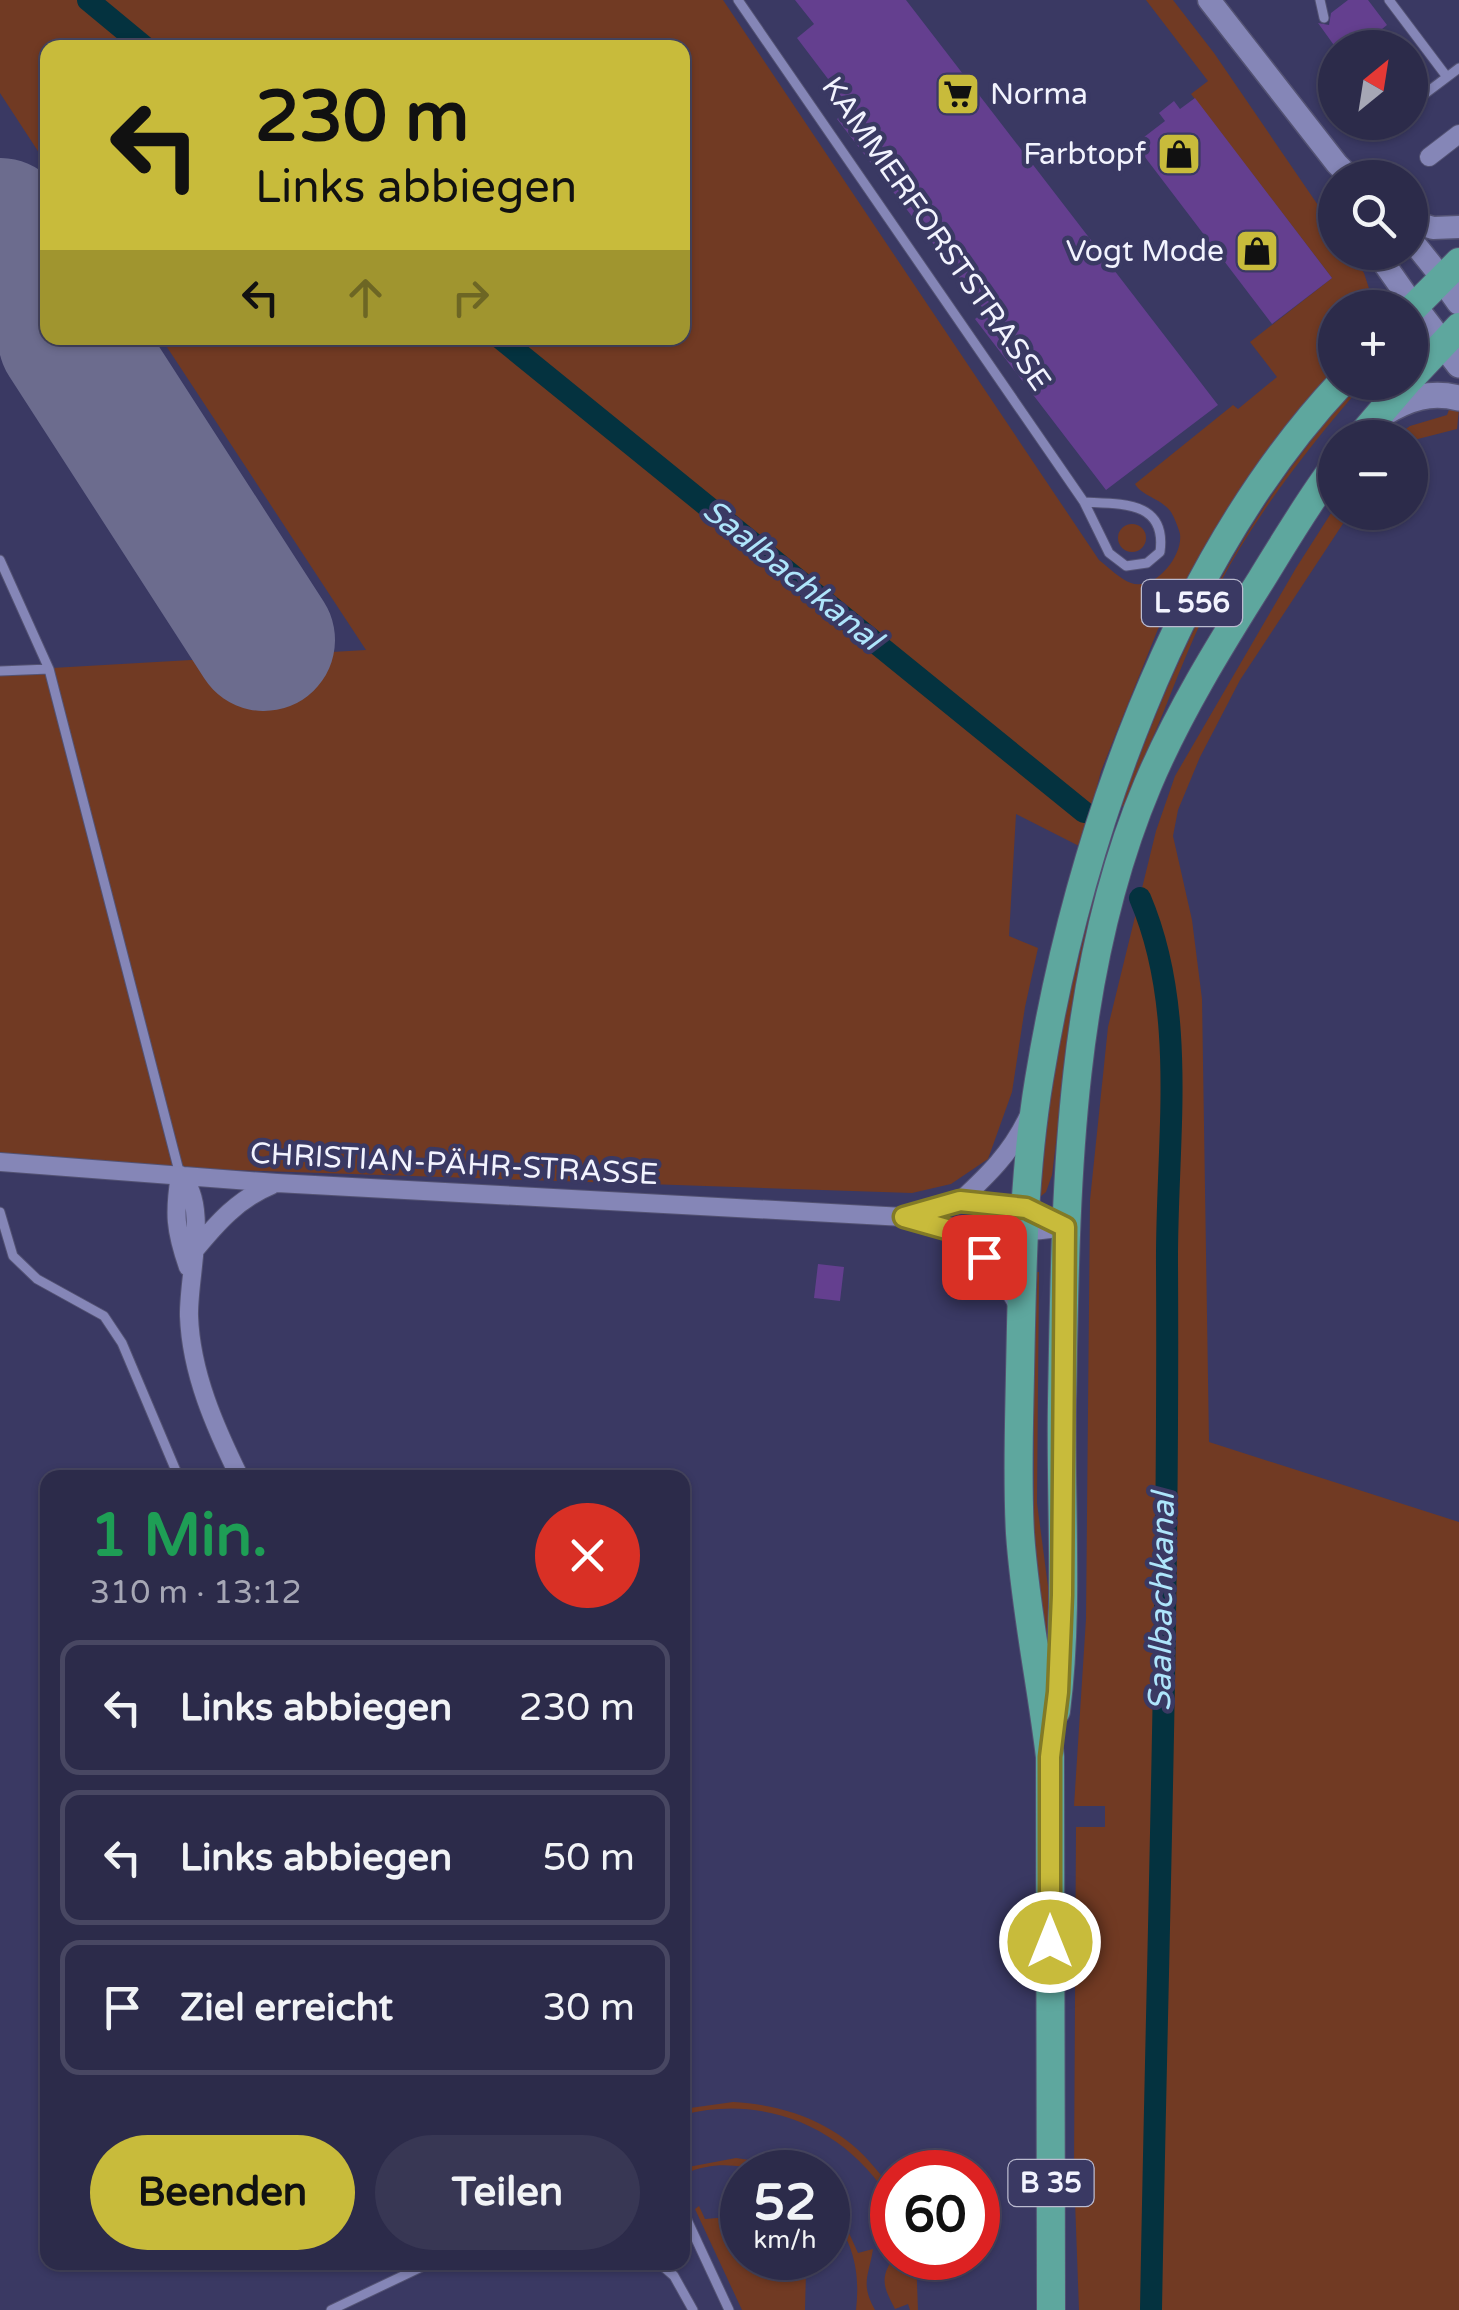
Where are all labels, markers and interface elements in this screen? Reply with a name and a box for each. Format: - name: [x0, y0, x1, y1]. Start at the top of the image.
- north arrow: [1318, 30, 1428, 140]
- map controls: [1318, 30, 1428, 530]
- street label: KAMMERFORSTSTRASSE: [813, 70, 1059, 398]
- supermarket icon: Norma: [935, 71, 981, 117]
- text: 230 m: [255, 76, 469, 160]
- place label: Norma: [990, 76, 1088, 113]
- icon: left: [90, 80, 220, 210]
- shop icon: Farbtopf: [1156, 131, 1202, 177]
- place label: Farbtopf: [1023, 136, 1147, 173]
- button: search: [1318, 160, 1428, 270]
- text: Links abbiegen: [255, 161, 577, 215]
- shop icon: Vogt Mode: [1234, 228, 1280, 274]
- place label: Vogt Mode: [1066, 233, 1224, 270]
- icon: left: [233, 270, 288, 325]
- icon: ahead: [338, 270, 393, 325]
- icon: right: [443, 270, 498, 325]
- button: +: [1318, 290, 1428, 400]
- button: −: [1318, 420, 1428, 530]
- water label: Saalbachkanal: [695, 491, 892, 661]
- road number: L 556: [1142, 580, 1242, 626]
- street label: CHRISTIAN-PÄHR-STRASSE: [249, 1135, 659, 1193]
- pin: [942, 1215, 1027, 1300]
- icon: arrive: [957, 1230, 1012, 1285]
- water label: Saalbachkanal: [1141, 1488, 1183, 1712]
- text: 1 Min.: [90, 1500, 268, 1572]
- button: close: [535, 1503, 640, 1608]
- text: 310 m · 13:12: [90, 1574, 302, 1612]
- icon: left: [95, 1680, 150, 1735]
- text: Links abbiegen: [180, 1685, 452, 1731]
- text: 230 m: [519, 1685, 635, 1731]
- icon: left: [95, 1830, 150, 1885]
- text: Links abbiegen: [180, 1835, 452, 1881]
- text: 50 m: [543, 1835, 635, 1881]
- position arrow: [998, 1890, 1102, 1994]
- icon: arrive: [95, 1980, 150, 2035]
- text: Ziel erreicht: [180, 1985, 393, 2031]
- text: 30 m: [543, 1985, 635, 2031]
- button: Beenden: [90, 2135, 355, 2250]
- button: Teilen: [375, 2135, 640, 2250]
- speed limit sign: 60: [870, 2150, 1000, 2280]
- road number: B 35: [1008, 2160, 1094, 2206]
- text: 52: [754, 2173, 816, 2233]
- text: km/h: [754, 2225, 816, 2255]

